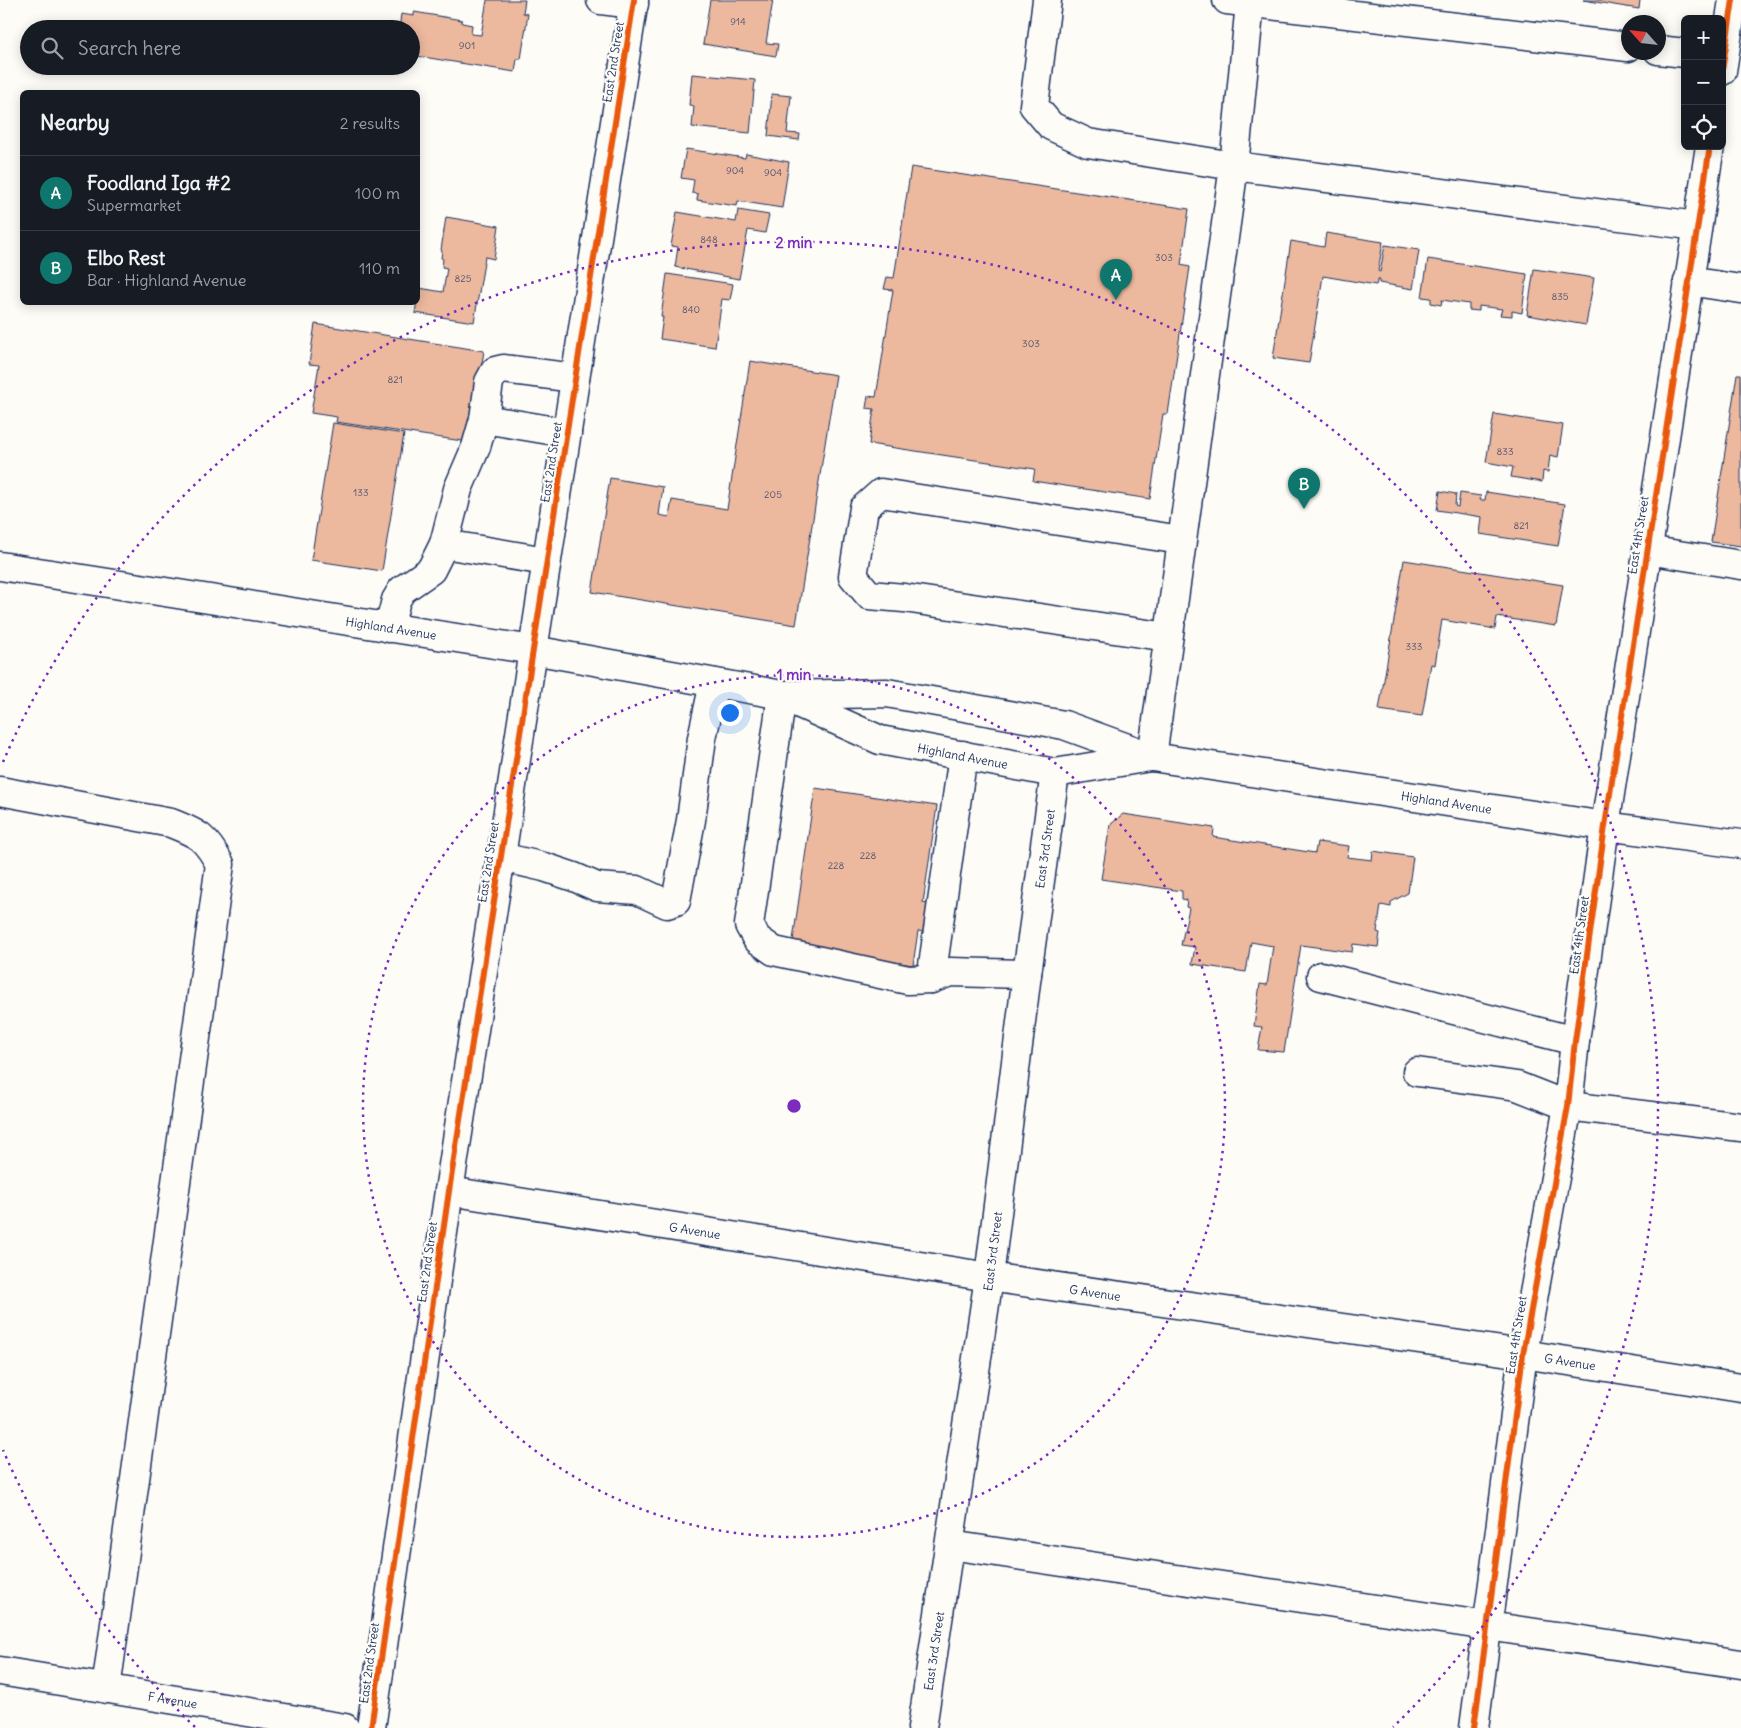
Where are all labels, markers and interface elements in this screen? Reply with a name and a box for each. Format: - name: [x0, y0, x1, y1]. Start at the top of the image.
- house number: 914: [730, 15, 746, 28]
- north arrow: [1621, 15, 1666, 60]
- map controls: [1681, 15, 1726, 150]
- button: +: [1681, 15, 1726, 60]
- search box: [20, 20, 420, 75]
- street label: East 2nd Street: [599, 21, 627, 103]
- icon: search: [38, 34, 66, 62]
- text: Search here: [78, 36, 181, 60]
- house number: 901: [459, 39, 475, 52]
- button: −: [1681, 60, 1726, 105]
- button: locate: [1681, 105, 1726, 150]
- text: Nearby: [40, 109, 110, 136]
- text: 2 results: [340, 113, 400, 133]
- house number: 904: [726, 164, 744, 177]
- house number: 904: [764, 166, 782, 179]
- text: Foodland Iga #2: [87, 171, 231, 195]
- text: A: [51, 183, 61, 203]
- text: 100 m: [355, 183, 400, 203]
- text: Supermarket: [87, 195, 181, 215]
- house number: 848: [700, 233, 718, 246]
- text: 2 min: [776, 233, 813, 252]
- text: Elbo Rest: [87, 246, 165, 270]
- house number: 303: [1155, 251, 1173, 264]
- text: B: [51, 258, 61, 278]
- text: 110 m: [359, 258, 400, 278]
- pin: A: [1100, 259, 1132, 300]
- text: Bar · Highland Avenue: [87, 270, 246, 290]
- house number: 825: [455, 272, 472, 285]
- house number: 835: [1551, 290, 1569, 303]
- house number: 840: [682, 303, 700, 316]
- house number: 303: [1022, 337, 1040, 350]
- house number: 821: [387, 373, 403, 386]
- street label: East 2nd Street: [537, 421, 565, 503]
- house number: 833: [1496, 445, 1514, 458]
- pin: B: [1288, 468, 1320, 509]
- house number: 133: [353, 486, 369, 499]
- house number: 205: [764, 488, 782, 501]
- street label: East 4th Street: [1624, 495, 1652, 575]
- house number: 821: [1513, 519, 1529, 532]
- street label: Highland Avenue: [345, 613, 438, 642]
- house number: 333: [1405, 640, 1423, 653]
- text: 1 min: [777, 665, 812, 684]
- your location: [717, 700, 743, 726]
- street label: Highland Avenue: [916, 740, 1009, 771]
- street label: Highland Avenue: [1400, 788, 1493, 816]
- street label: East 3rd Street: [1032, 808, 1057, 889]
- street label: East 2nd Street: [474, 821, 502, 903]
- house number: 228: [860, 849, 877, 862]
- house number: 228: [828, 859, 845, 872]
- street label: East 4th Street: [1566, 895, 1592, 975]
- centre of rings: [785, 1097, 803, 1115]
- street label: East 3rd Street: [980, 1211, 1005, 1292]
- street label: G Avenue: [668, 1219, 722, 1242]
- street label: East 2nd Street: [414, 1221, 440, 1303]
- street label: G Avenue: [1068, 1281, 1122, 1303]
- street label: East 4th Street: [1502, 1295, 1530, 1375]
- street label: G Avenue: [1543, 1350, 1597, 1373]
- street label: East 3rd Street: [920, 1610, 947, 1691]
- street label: East 2nd Street: [356, 1622, 382, 1704]
- street label: F Avenue: [147, 1688, 199, 1711]

